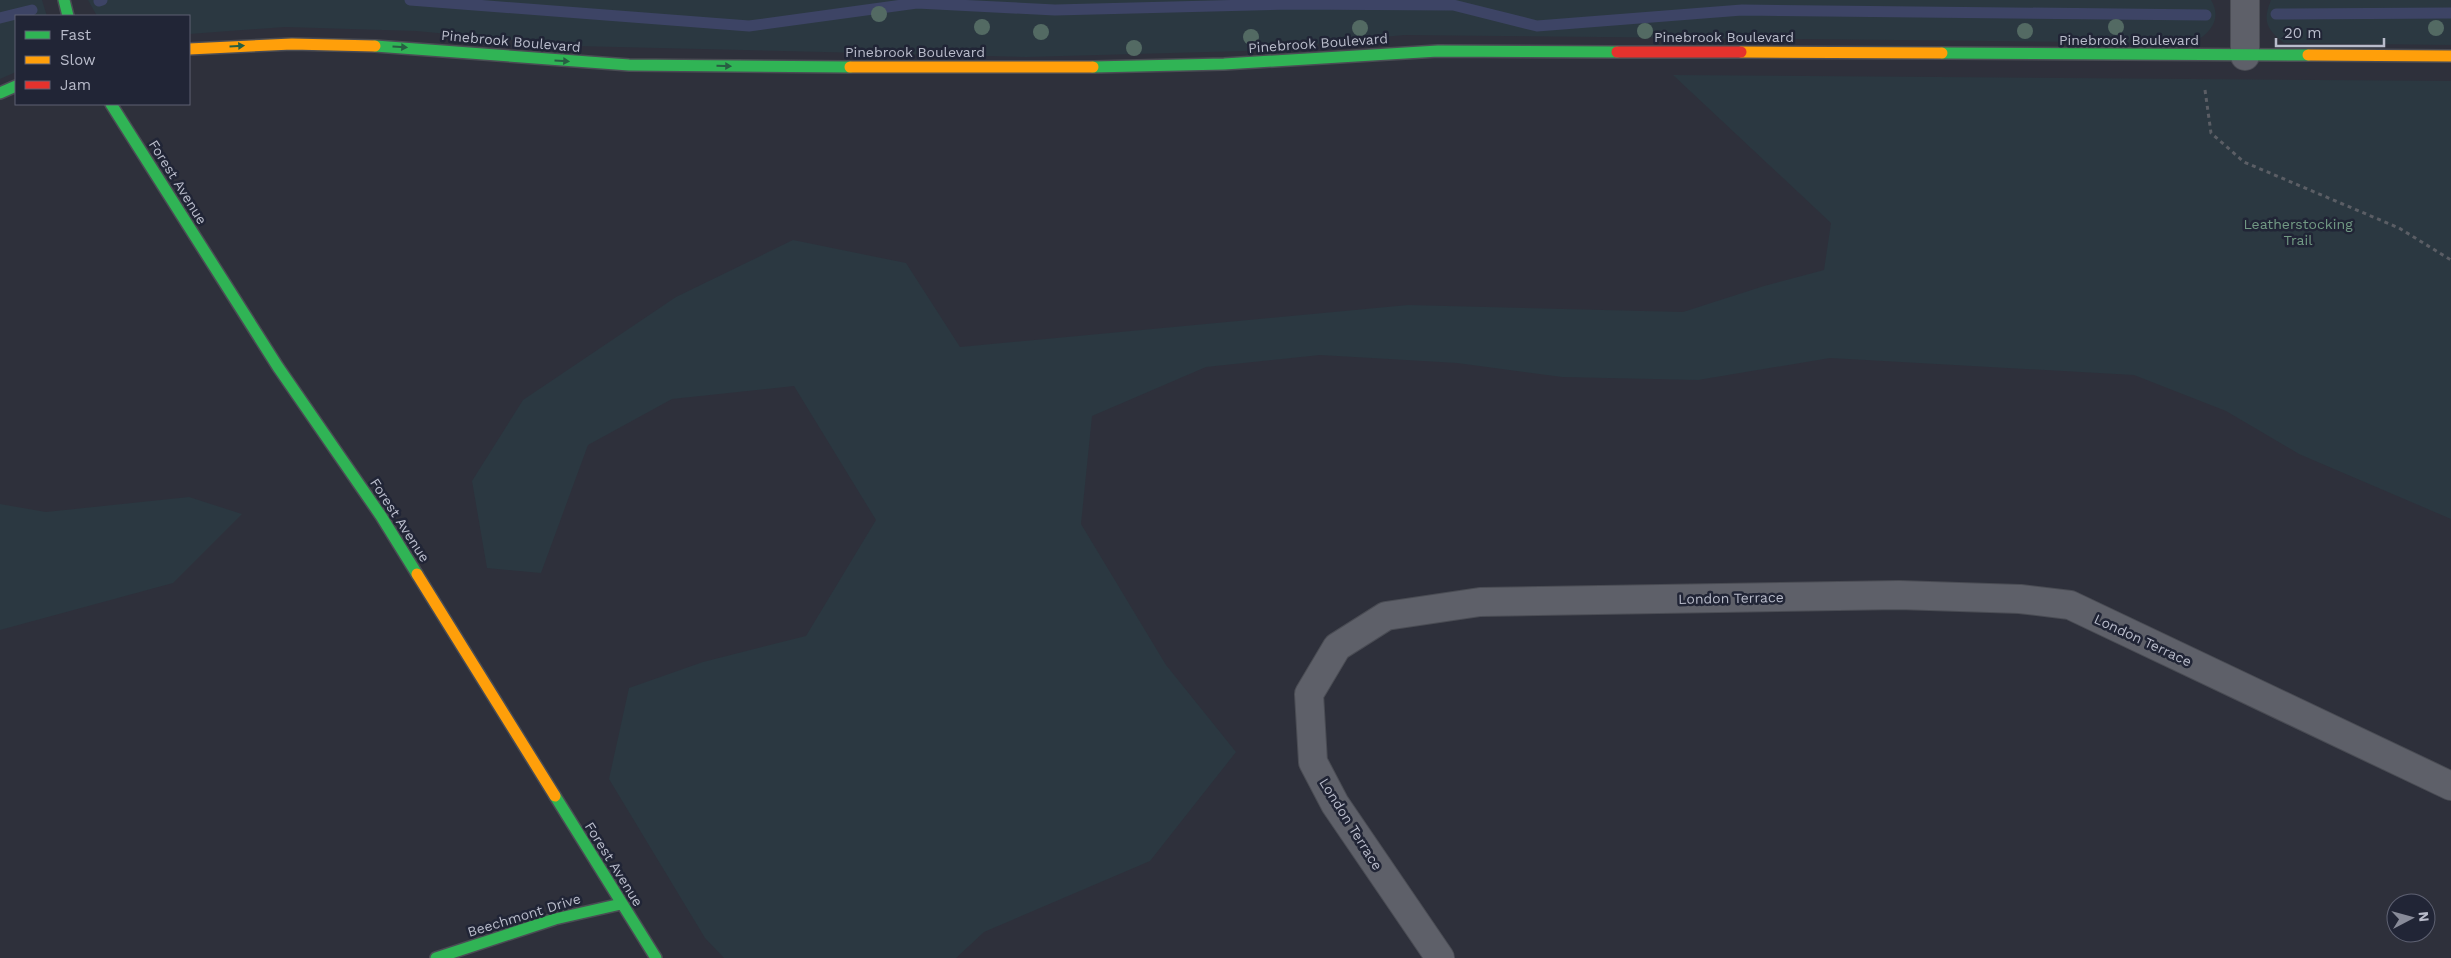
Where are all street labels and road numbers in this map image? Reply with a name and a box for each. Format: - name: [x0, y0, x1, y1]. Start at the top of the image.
- street label: Pinebrook Boulevard: [441, 27, 581, 55]
- street label: Pinebrook Boulevard: [1654, 29, 1794, 45]
- street label: Pinebrook Boulevard: [1248, 30, 1388, 56]
- street label: Pinebrook Boulevard: [2059, 32, 2199, 48]
- street label: Pinebrook Boulevard: [845, 44, 985, 60]
- street label: Forest Avenue: [146, 137, 210, 227]
- street label: Forest Avenue: [367, 475, 433, 565]
- street label: London Terrace: [1678, 589, 1784, 607]
- street label: London Terrace: [2092, 610, 2194, 670]
- street label: London Terrace: [1316, 775, 1386, 873]
- street label: Forest Avenue: [582, 819, 646, 909]
- street label: Beechmont Drive: [465, 890, 583, 940]

